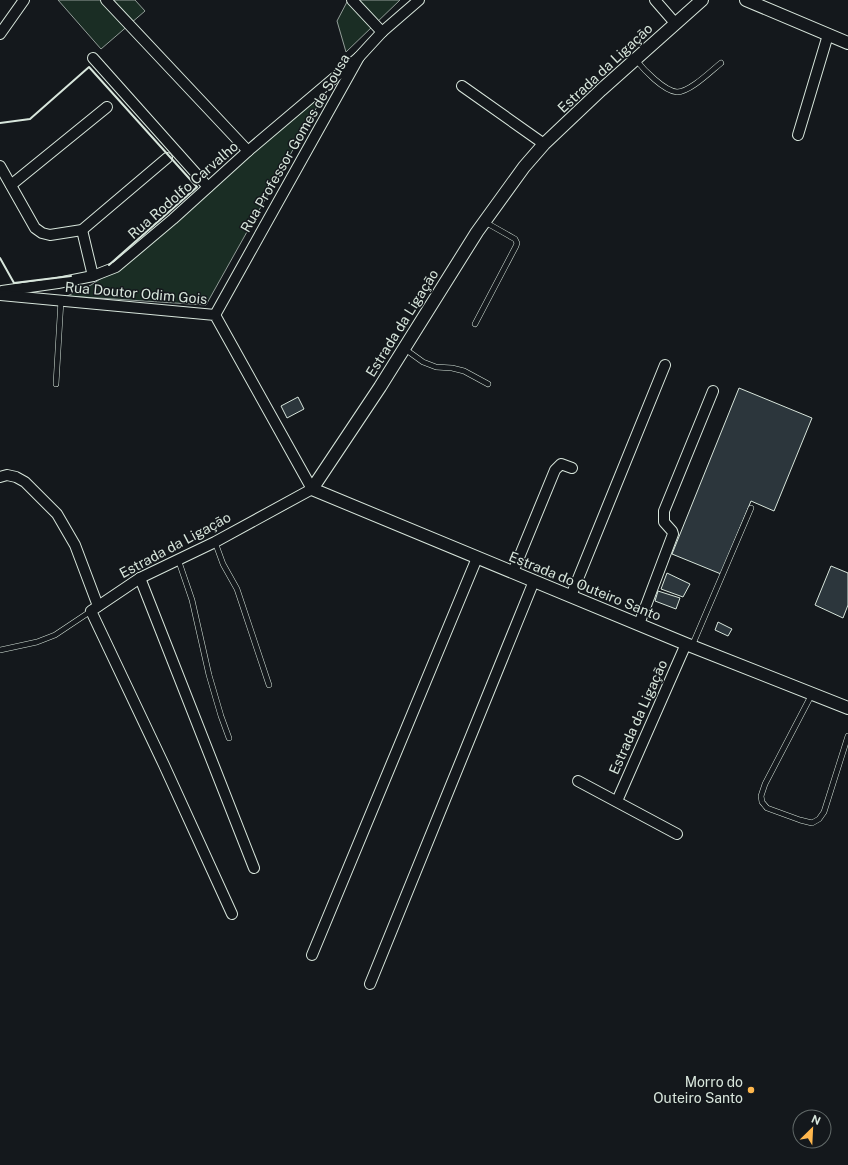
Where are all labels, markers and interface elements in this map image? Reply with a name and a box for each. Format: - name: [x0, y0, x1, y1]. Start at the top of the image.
- street label: Estrada da Ligação: [554, 20, 656, 116]
- street label: Rua Professor Gomes de Sousa: [237, 51, 353, 235]
- street label: Rua Rodolfo Carvalho: [125, 138, 241, 242]
- street label: Estrada da Ligação: [362, 266, 442, 380]
- street label: Rua Doutor Odim Gois: [64, 279, 208, 307]
- street label: Estrada da Ligação: [117, 509, 233, 581]
- street label: Estrada do Outeiro Santo: [507, 548, 663, 624]
- street label: Estrada da Ligação: [606, 657, 670, 777]
- place label: Morro do Outeiro Santo: [653, 1074, 743, 1106]
- marker: Morro do Outeiro Santo: [746, 1085, 756, 1095]
- north arrow: [792, 1109, 832, 1149]
- text: N: [810, 1113, 822, 1127]

